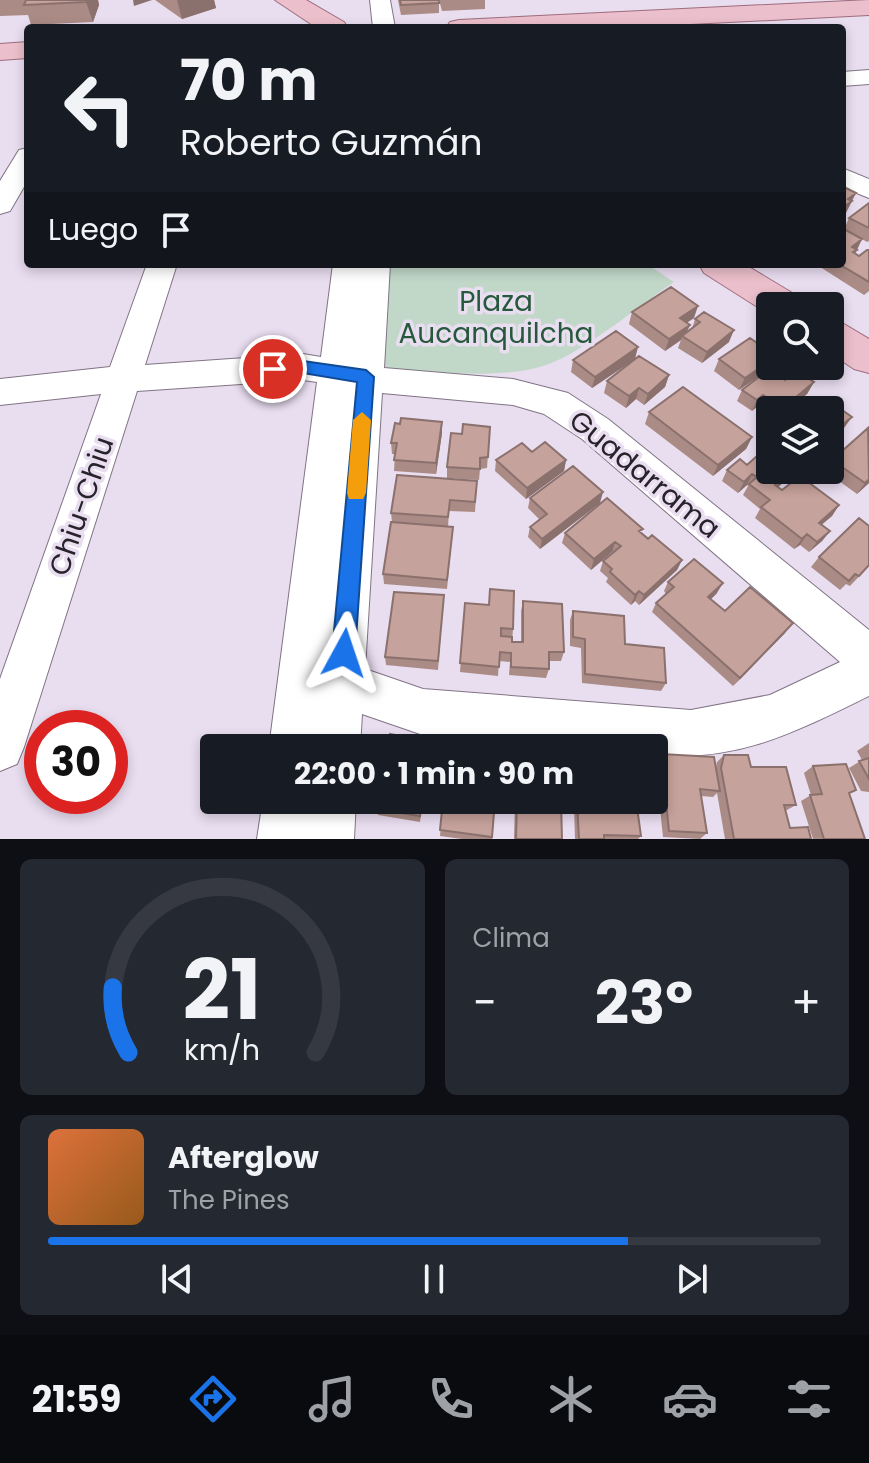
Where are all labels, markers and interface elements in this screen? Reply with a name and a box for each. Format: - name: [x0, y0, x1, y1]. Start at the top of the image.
- text: 70 m: [180, 41, 318, 120]
- icon: left: [48, 56, 152, 160]
- text: Roberto Guzmán: [180, 117, 483, 168]
- text: Luego: [48, 208, 138, 251]
- icon: arrive: [154, 208, 198, 252]
- park label: Plaza Aucanquilcha: [398, 282, 594, 353]
- map controls: [756, 292, 844, 484]
- button: search: [756, 292, 844, 380]
- pin: [239, 335, 307, 403]
- icon: arrive: [251, 347, 295, 391]
- button: layers: [756, 396, 844, 484]
- street label: Guadarrama: [561, 401, 728, 547]
- street label: Chiu-Chiu: [40, 432, 123, 581]
- position arrow: [302, 611, 386, 695]
- speed limit sign: 30: [24, 710, 128, 814]
- text: 22:00 · 1 min · 90 m: [294, 752, 574, 795]
- text: Clima: [473, 920, 550, 956]
- text: 21: [183, 932, 262, 1048]
- text: 23°: [595, 961, 693, 1045]
- text: −: [473, 972, 497, 1033]
- text: +: [791, 972, 821, 1033]
- text: km/h: [184, 1030, 260, 1070]
- text: Afterglow: [168, 1136, 319, 1179]
- text: The Pines: [168, 1182, 290, 1218]
- icon: previous: [155, 1257, 199, 1301]
- icon: pause: [412, 1257, 456, 1301]
- icon: next: [670, 1257, 714, 1301]
- icon: directions: [185, 1371, 241, 1427]
- icon: music: [304, 1371, 360, 1427]
- icon: phone: [423, 1371, 479, 1427]
- icon: climate: [543, 1371, 599, 1427]
- icon: car: [662, 1371, 718, 1427]
- icon: filters: [781, 1371, 837, 1427]
- text: 21:59: [32, 1374, 122, 1425]

